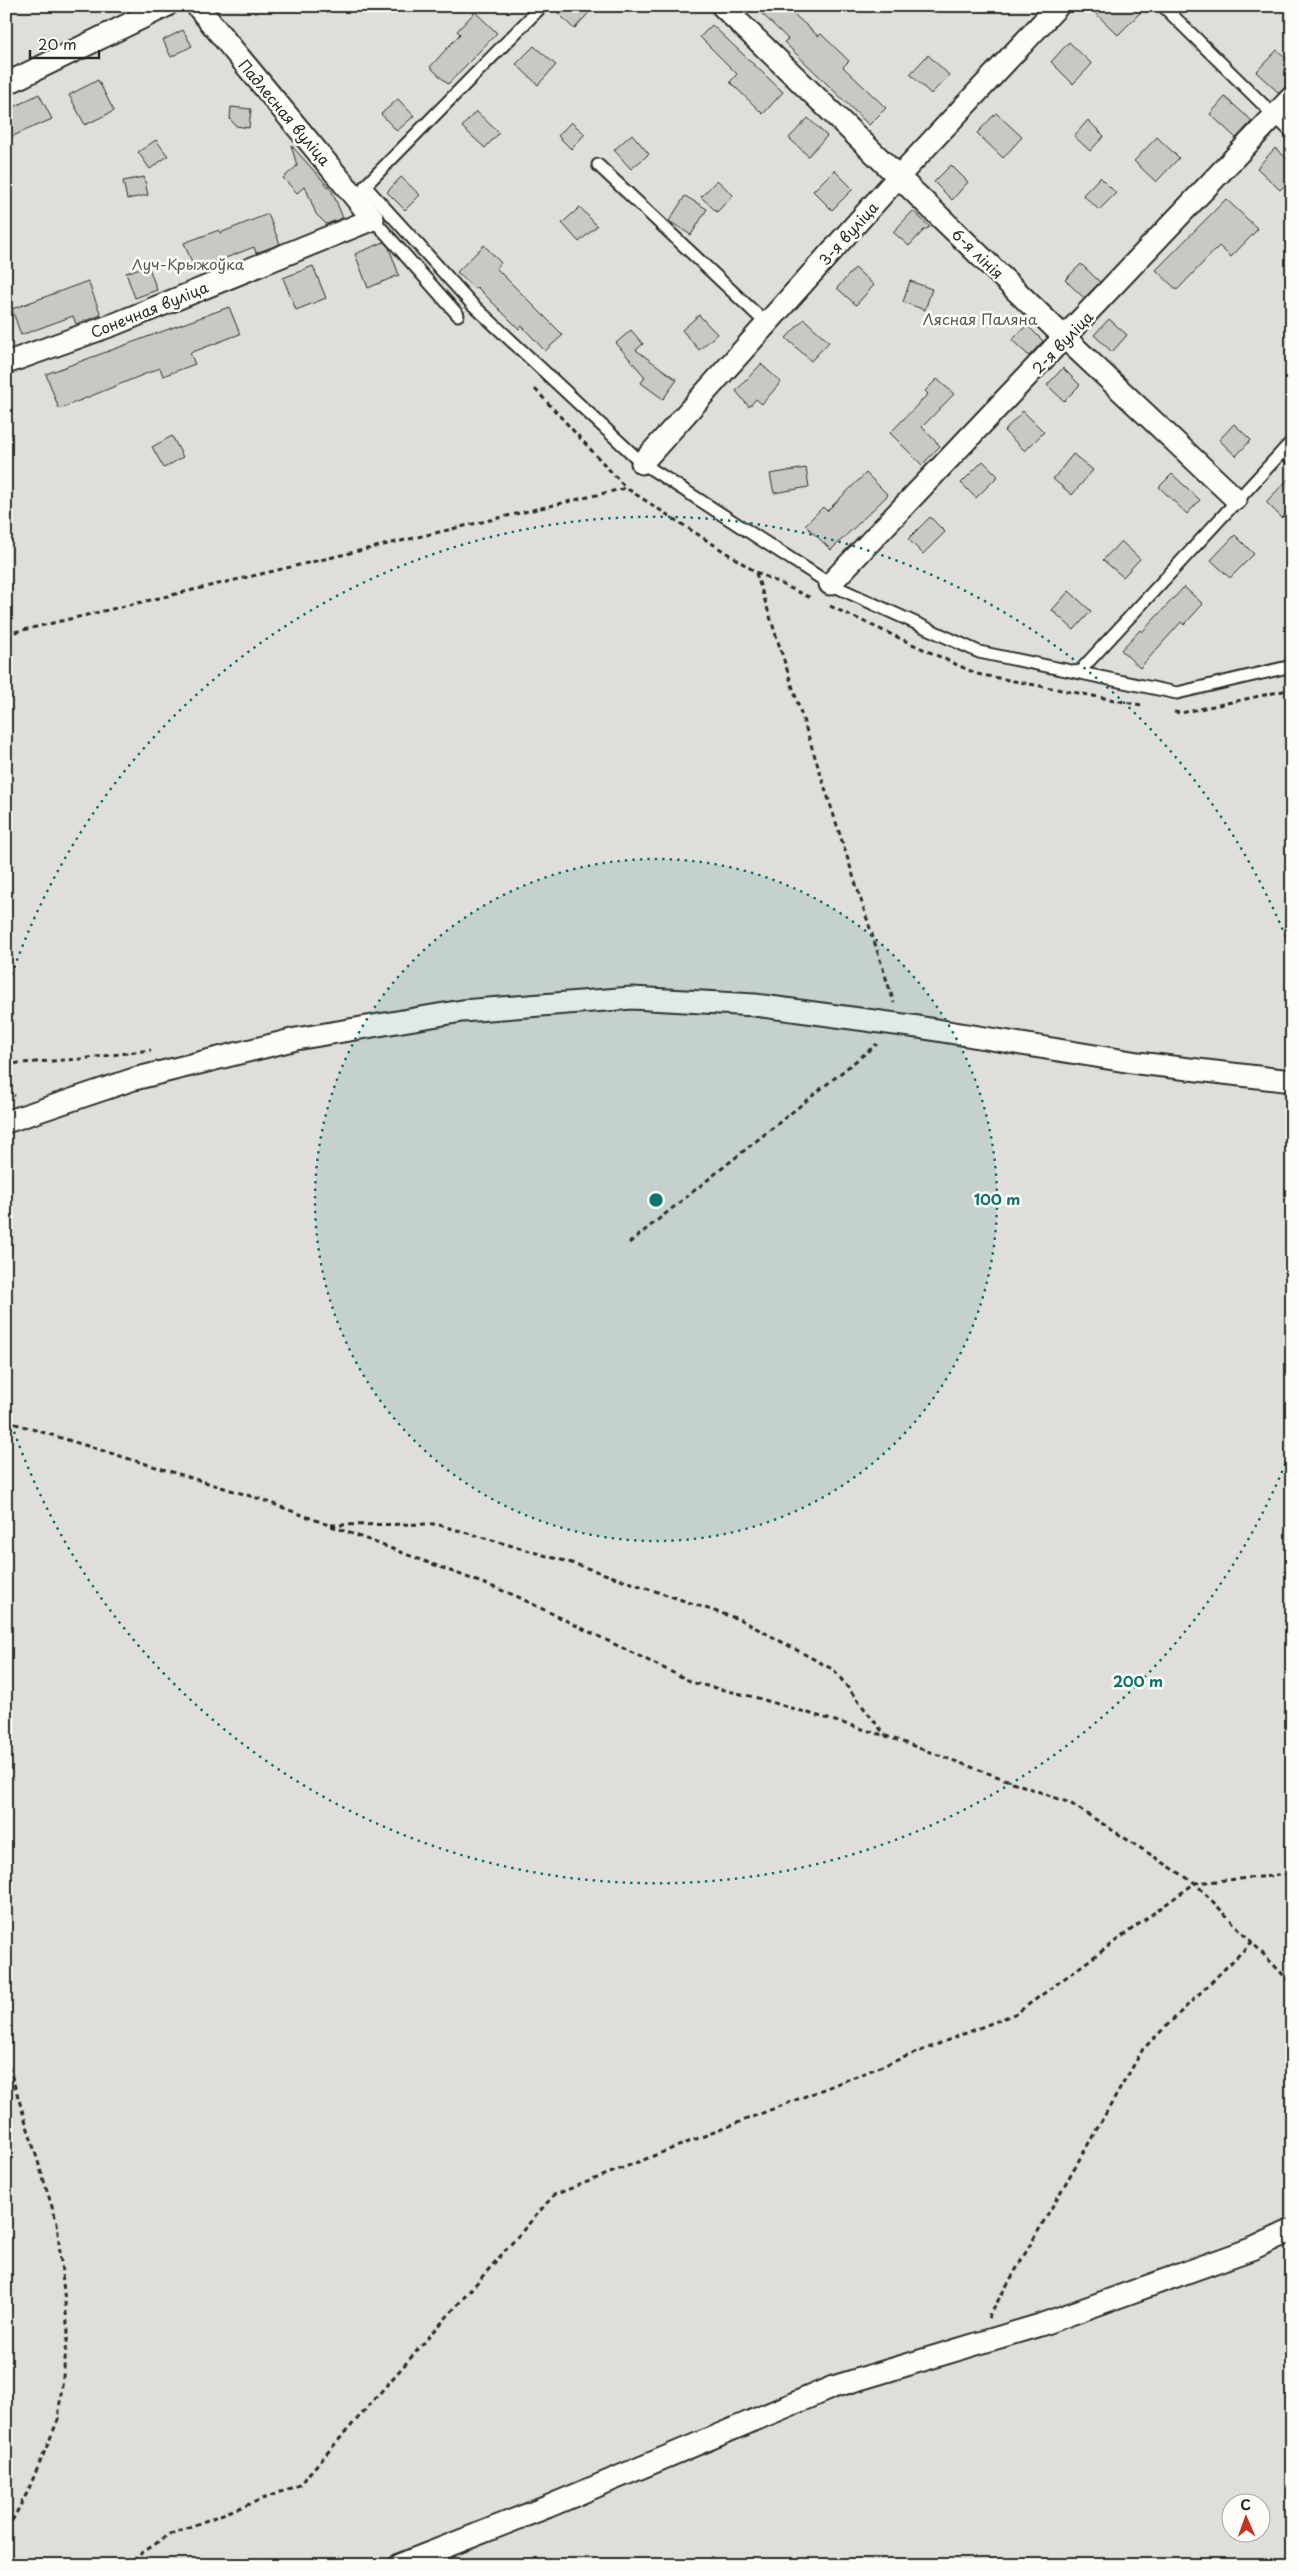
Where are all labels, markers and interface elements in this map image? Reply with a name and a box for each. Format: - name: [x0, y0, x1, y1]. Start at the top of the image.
- scale bar: [30, 28, 99, 60]
- text: 20 m: [38, 32, 77, 55]
- street label: Падлесная вуліца: [234, 54, 337, 171]
- street label: 3-я вуліца: [813, 195, 884, 270]
- street label: 6-я лінія: [947, 222, 1009, 284]
- park label: Луч-Крыжоўка: [132, 252, 245, 275]
- street label: Сонечная вуліца: [87, 275, 212, 343]
- street label: 2-я вуліца: [1026, 305, 1099, 379]
- park label: Лясная Паляна: [923, 307, 1038, 330]
- text: 100 m: [974, 1187, 1020, 1210]
- centre of rings: [647, 1191, 665, 1209]
- text: 200 m: [1113, 1669, 1163, 1692]
- north arrow: [1220, 2494, 1270, 2544]
- text: С: [1240, 2494, 1251, 2515]

